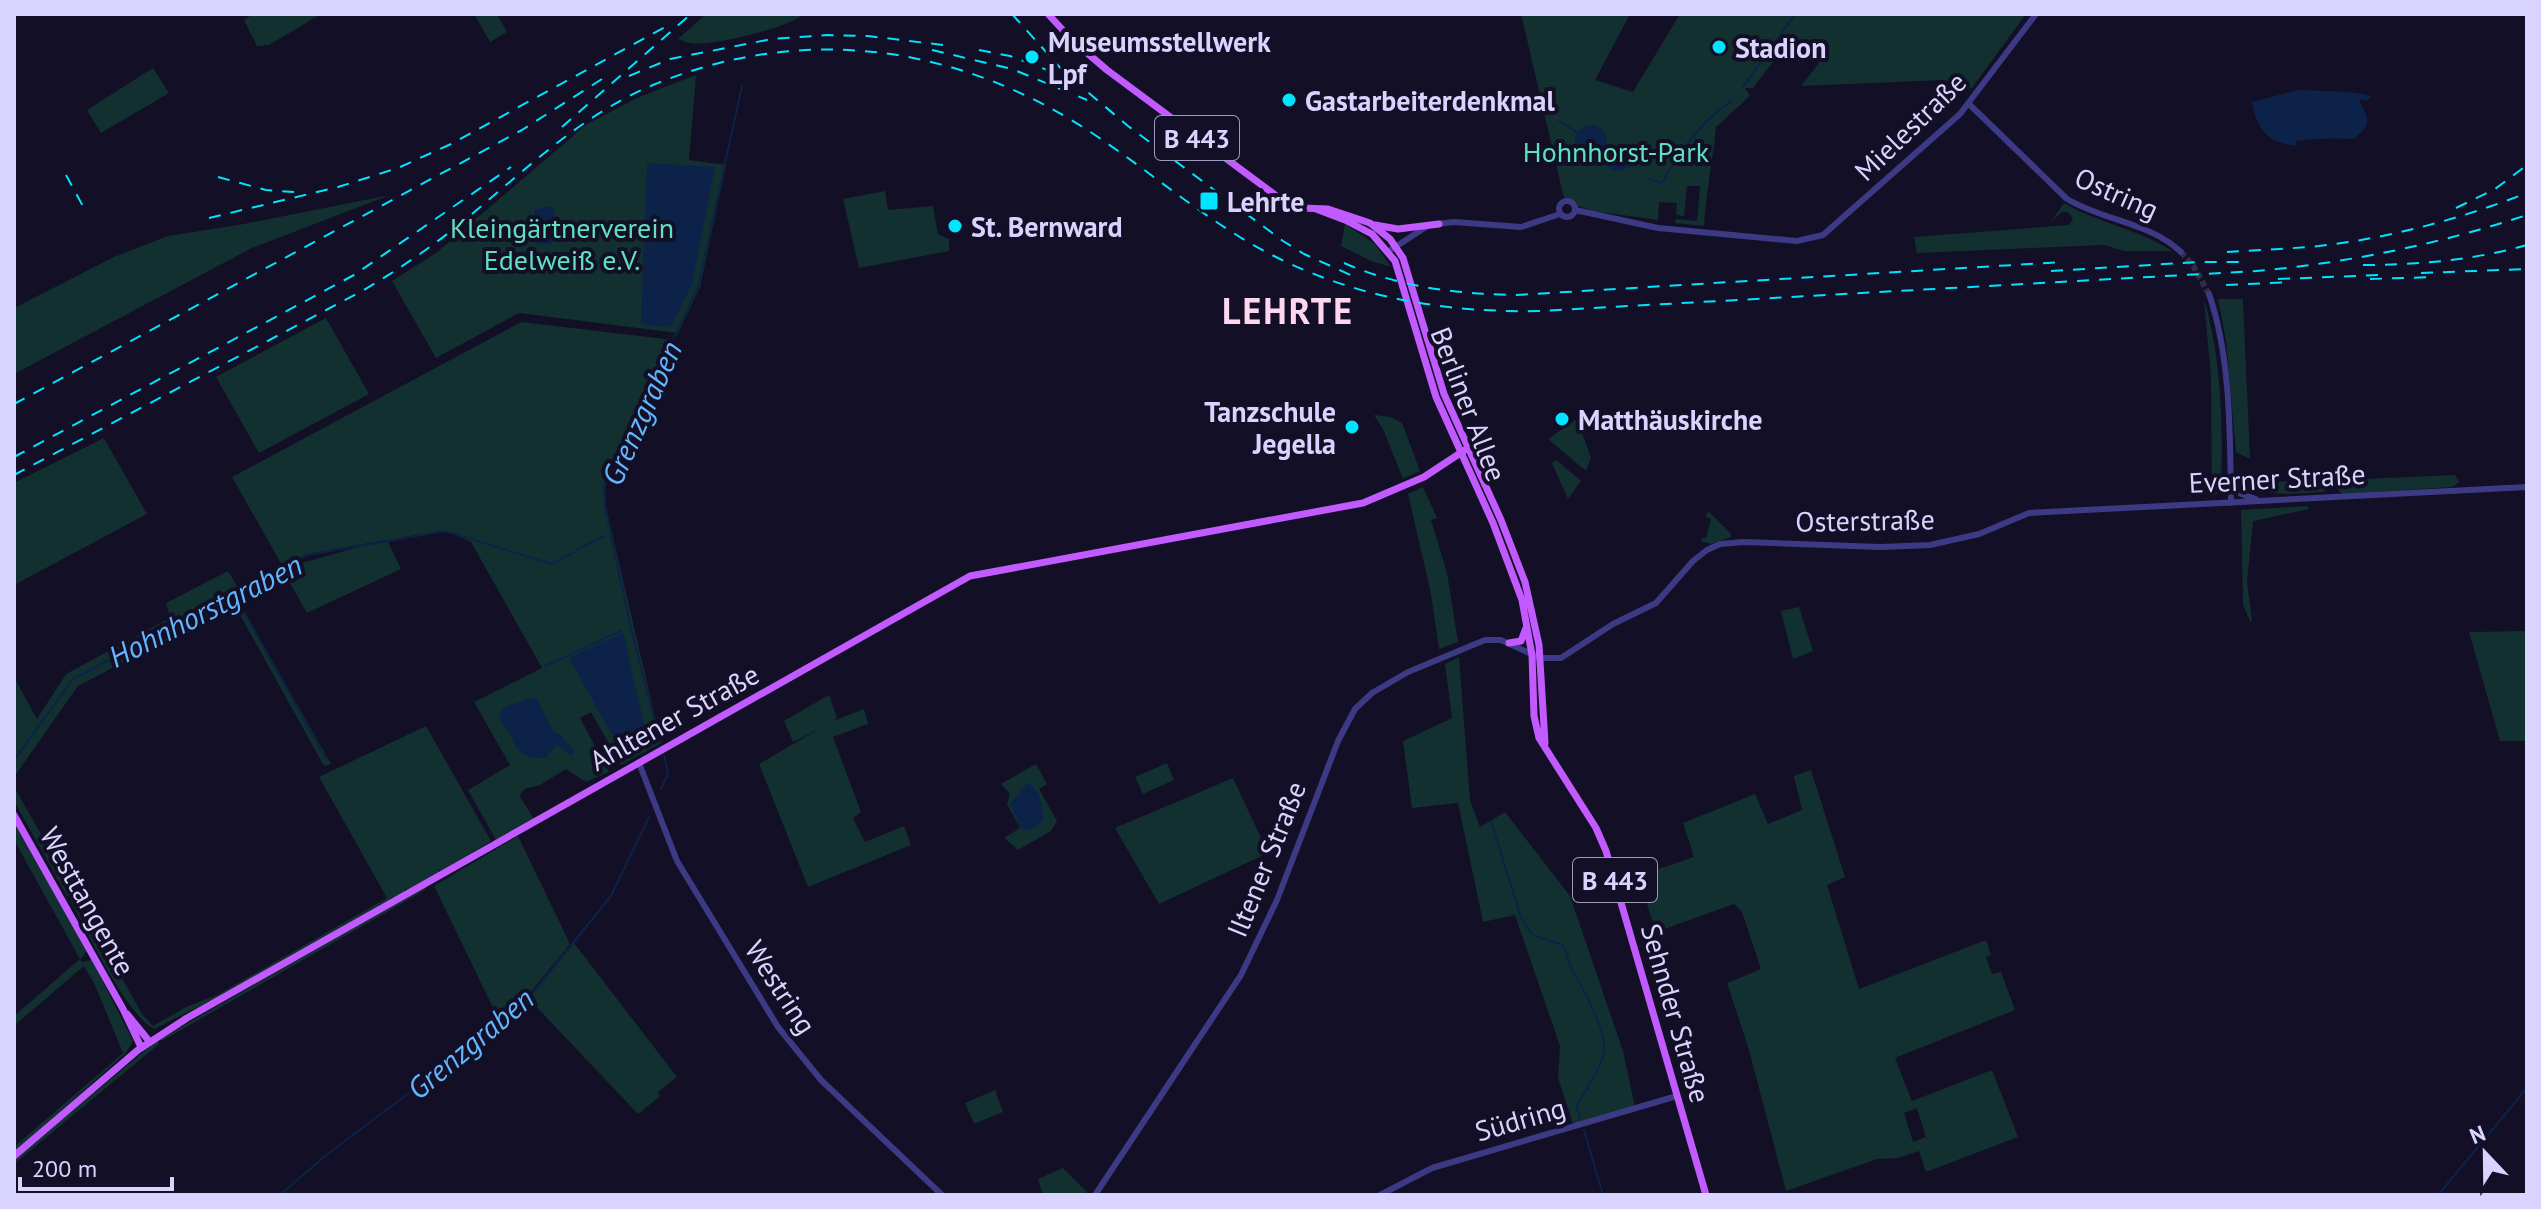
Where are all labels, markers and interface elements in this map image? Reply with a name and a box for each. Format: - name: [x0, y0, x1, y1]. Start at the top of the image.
- place label: Museumsstellwerk Lpf: [1048, 23, 1271, 92]
- place label: Stadion: [1735, 29, 1826, 66]
- marker: Stadion: [1710, 38, 1728, 56]
- marker: Museumsstellwerk Lpf: [1023, 48, 1041, 66]
- street label: Mielestraße: [1846, 63, 1974, 189]
- place label: Gastarbeiterdenkmal: [1305, 82, 1555, 119]
- marker: Gastarbeiterdenkmal: [1280, 91, 1298, 109]
- road number: B 443: [1155, 116, 1239, 160]
- park label: Hohnhorst-Park: [1523, 133, 1710, 170]
- street label: Ostring: [2069, 158, 2165, 228]
- place label: Lehrte: [1227, 183, 1304, 220]
- marker: Lehrte: [1198, 190, 1220, 212]
- place label: St. Bernward: [971, 208, 1123, 245]
- park label: Kleingärtnerverein Edelweiß e.V.: [450, 209, 674, 278]
- marker: St. Bernward: [946, 217, 964, 235]
- district label: LEHRTE: [1222, 287, 1354, 334]
- street label: Berliner Allee: [1423, 322, 1515, 486]
- water label: Grenzgraben: [592, 335, 690, 491]
- place label: Tanzschule Jegella: [1204, 393, 1336, 462]
- place label: Matthäuskirche: [1578, 401, 1762, 438]
- marker: Matthäuskirche: [1553, 410, 1571, 428]
- marker: Tanzschule Jegella: [1343, 418, 1361, 436]
- street label: Everner Straße: [2188, 455, 2366, 501]
- street label: Osterstraße: [1795, 500, 1935, 540]
- water label: Hohnhorstgraben: [102, 544, 308, 676]
- street label: Ahltener Straße: [583, 655, 765, 779]
- street label: Iltener Straße: [1218, 776, 1314, 942]
- street label: Westtangente: [32, 820, 144, 982]
- road number: B 443: [1573, 858, 1657, 902]
- street label: Sehnder Straße: [1633, 919, 1719, 1107]
- street label: Westring: [737, 933, 825, 1041]
- water label: Grenzgraben: [398, 979, 542, 1107]
- street label: Südring: [1470, 1088, 1570, 1150]
- north arrow: [2445, 1113, 2525, 1193]
- text: N: [2466, 1119, 2489, 1150]
- scale bar: [20, 1141, 172, 1191]
- text: 200 m: [32, 1153, 97, 1184]

